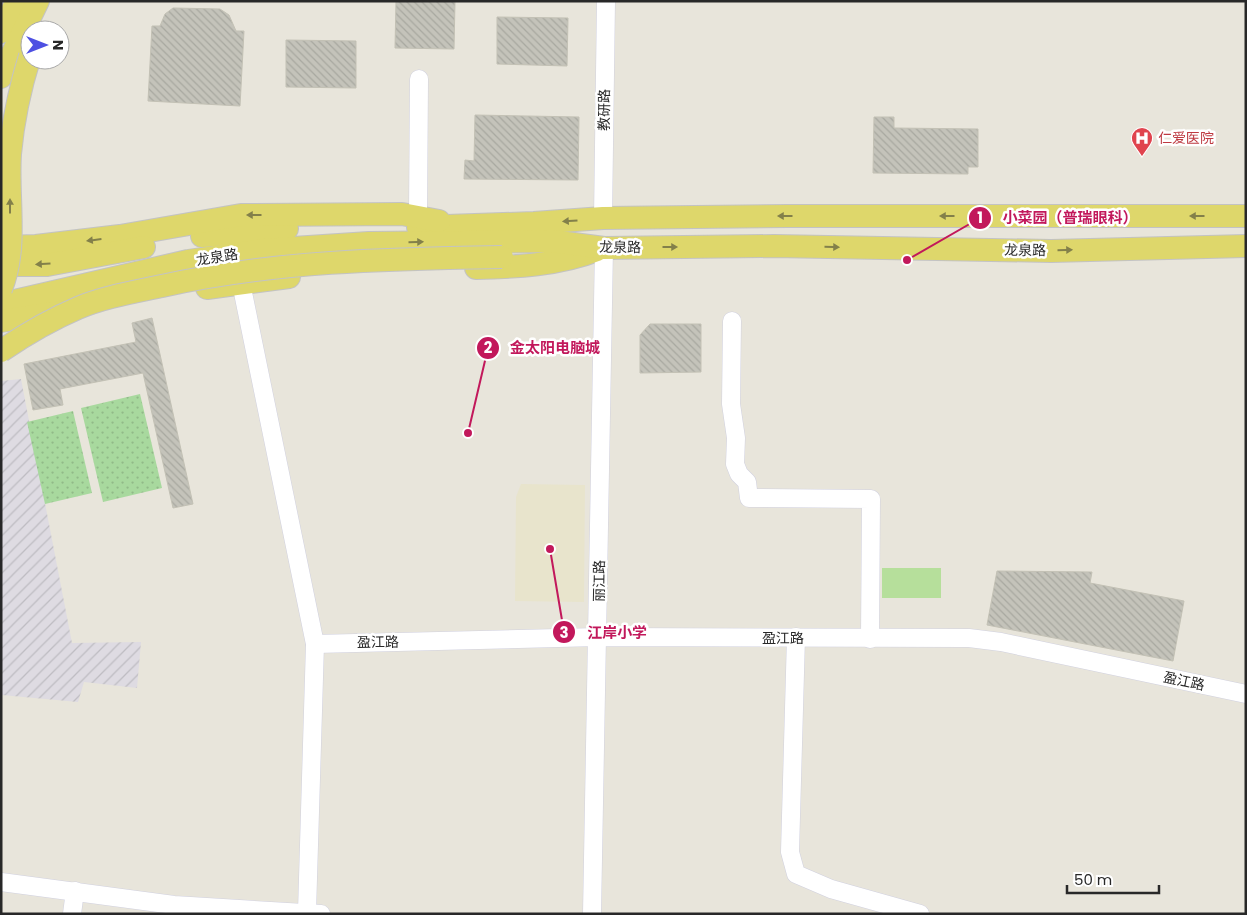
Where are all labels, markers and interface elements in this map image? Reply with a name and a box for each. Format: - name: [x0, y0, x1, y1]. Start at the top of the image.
- north arrow: [20, 20, 70, 70]
- text: N: [48, 40, 68, 50]
- street label: 教研路: [594, 89, 614, 131]
- hospital icon: 仁爱医院: [1130, 126, 1154, 157]
- place label: 仁爱医院: [1158, 128, 1214, 148]
- one-way arrow: [6, 198, 14, 214]
- callout: 小菜园（普瑞眼科）: [967, 203, 1147, 233]
- text: 1: [977, 207, 983, 228]
- text: 小菜园（普瑞眼科）: [1002, 207, 1138, 228]
- one-way arrow: [246, 211, 262, 219]
- one-way arrow: [776, 212, 792, 220]
- one-way arrow: [939, 212, 955, 220]
- one-way arrow: [1189, 212, 1205, 220]
- one-way arrow: [561, 217, 577, 225]
- one-way arrow: [86, 236, 102, 244]
- street label: 龙泉路: [599, 237, 641, 257]
- one-way arrow: [408, 238, 424, 246]
- street label: 龙泉路: [1004, 240, 1046, 260]
- one-way arrow: [662, 243, 678, 251]
- street label: 龙泉路: [195, 244, 239, 270]
- one-way arrow: [825, 244, 841, 252]
- one-way arrow: [1057, 246, 1073, 254]
- one-way arrow: [35, 261, 51, 269]
- callout: 金太阳电脑城: [475, 333, 610, 363]
- text: 2: [484, 337, 493, 358]
- text: 金太阳电脑城: [510, 337, 600, 358]
- street label: 丽江路: [589, 560, 609, 602]
- callout: 江岸小学: [552, 617, 657, 647]
- text: 3: [559, 622, 569, 643]
- text: 江岸小学: [587, 622, 647, 643]
- street label: 盈江路: [762, 628, 804, 648]
- street label: 盈江路: [357, 632, 399, 652]
- street label: 盈江路: [1161, 667, 1207, 695]
- scale bar: [1067, 862, 1160, 894]
- text: 50 m: [1074, 869, 1112, 890]

